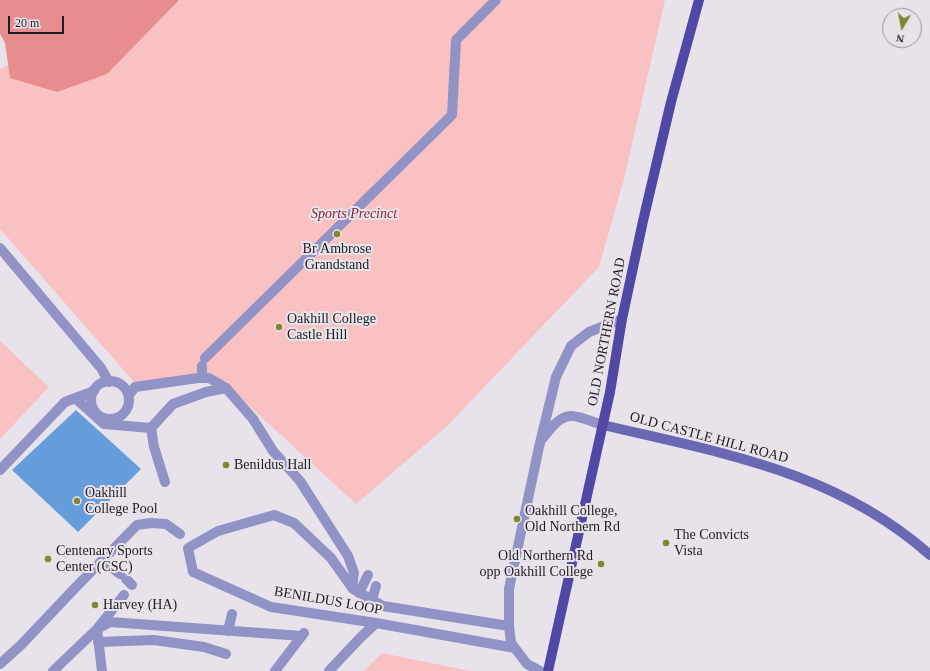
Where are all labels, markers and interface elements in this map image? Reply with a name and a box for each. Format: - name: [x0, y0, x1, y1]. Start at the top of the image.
- scale bar: [10, 8, 66, 34]
- north arrow: [882, 8, 922, 48]
- text: 20 m: [15, 16, 39, 30]
- text: N: [895, 32, 905, 45]
- park label: Sports Precinct: [311, 206, 397, 222]
- marker: Br Ambrose Grandstand: [332, 229, 342, 239]
- place label: Br Ambrose Grandstand: [303, 241, 371, 274]
- street label: OLD NORTHERN ROAD: [584, 256, 630, 408]
- place label: Oakhill College Castle Hill: [287, 311, 376, 344]
- marker: Oakhill College Castle Hill: [274, 322, 284, 332]
- street label: OLD CASTLE HILL ROAD: [628, 409, 790, 467]
- place label: Benildus Hall: [234, 457, 311, 473]
- marker: Benildus Hall: [221, 460, 231, 470]
- place label: Oakhill College Pool: [85, 485, 158, 518]
- marker: Oakhill College Pool: [72, 496, 82, 506]
- place label: Oakhill College, Old Northern Rd: [525, 503, 620, 536]
- marker: Oakhill College, Old Northern Rd: [512, 514, 522, 524]
- place label: The Convicts Vista: [674, 527, 749, 560]
- marker: The Convicts Vista: [661, 538, 671, 548]
- place label: Centenary Sports Center (CSC): [56, 543, 153, 576]
- place label: Old Northern Rd opp Oakhill College: [479, 548, 593, 580]
- marker: Centenary Sports Center (CSC): [43, 554, 53, 564]
- marker: Old Northern Rd opp Oakhill College: [596, 559, 606, 569]
- street label: BENILDUS LOOP: [273, 583, 383, 619]
- place label: Harvey (HA): [103, 597, 177, 613]
- marker: Harvey (HA): [90, 600, 100, 610]

